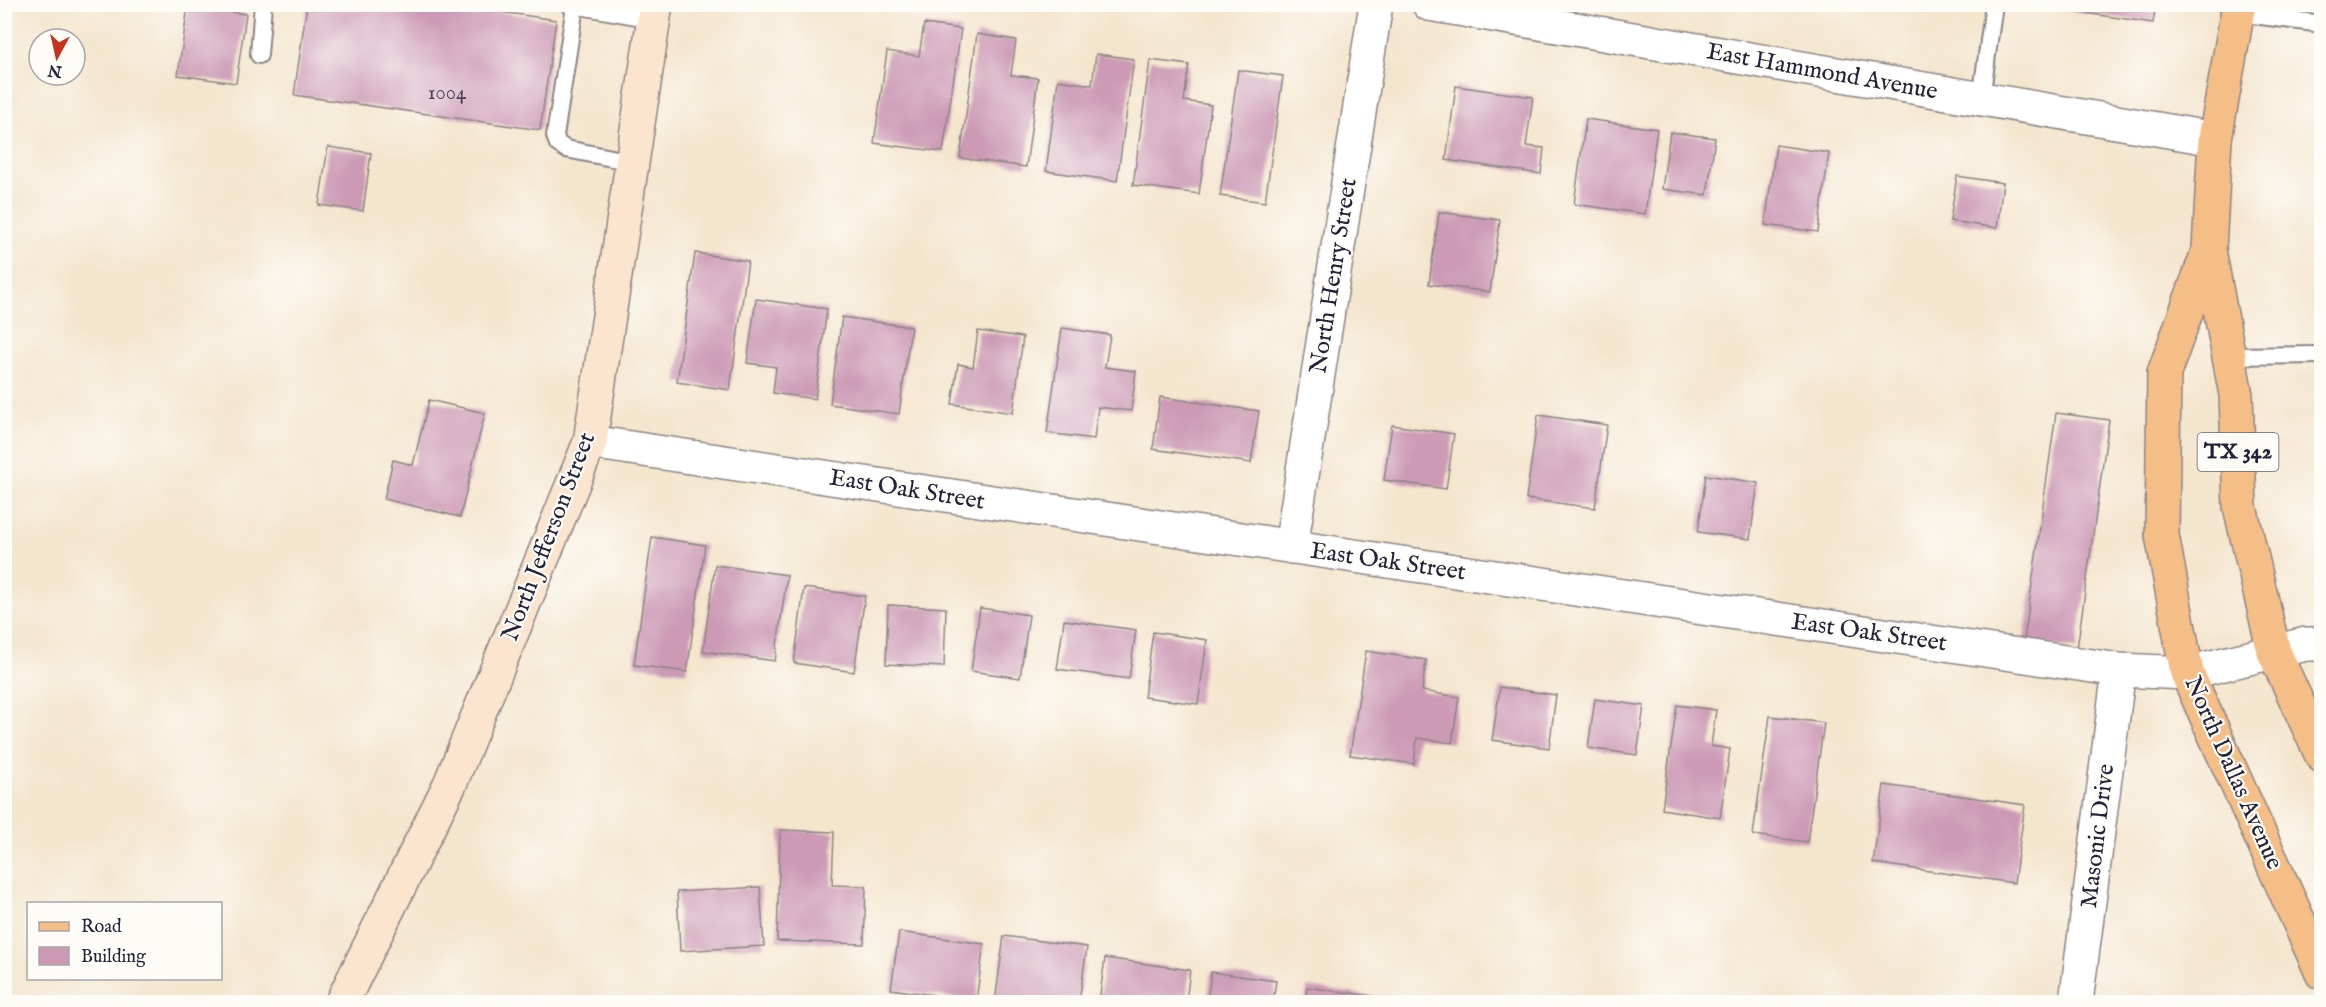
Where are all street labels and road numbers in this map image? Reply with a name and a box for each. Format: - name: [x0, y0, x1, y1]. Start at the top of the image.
- street label: East Hammond Avenue: [1704, 36, 1940, 108]
- street label: North Henry Street: [1303, 176, 1365, 376]
- street label: North Jefferson Street: [495, 428, 603, 646]
- road number: TX 342: [2198, 433, 2278, 471]
- street label: East Oak Street: [827, 462, 987, 518]
- street label: East Oak Street: [1308, 536, 1468, 588]
- street label: East Oak Street: [1789, 607, 1949, 659]
- street label: North Dallas Avenue: [2177, 672, 2289, 874]
- street label: Masonic Drive: [2074, 762, 2122, 910]

